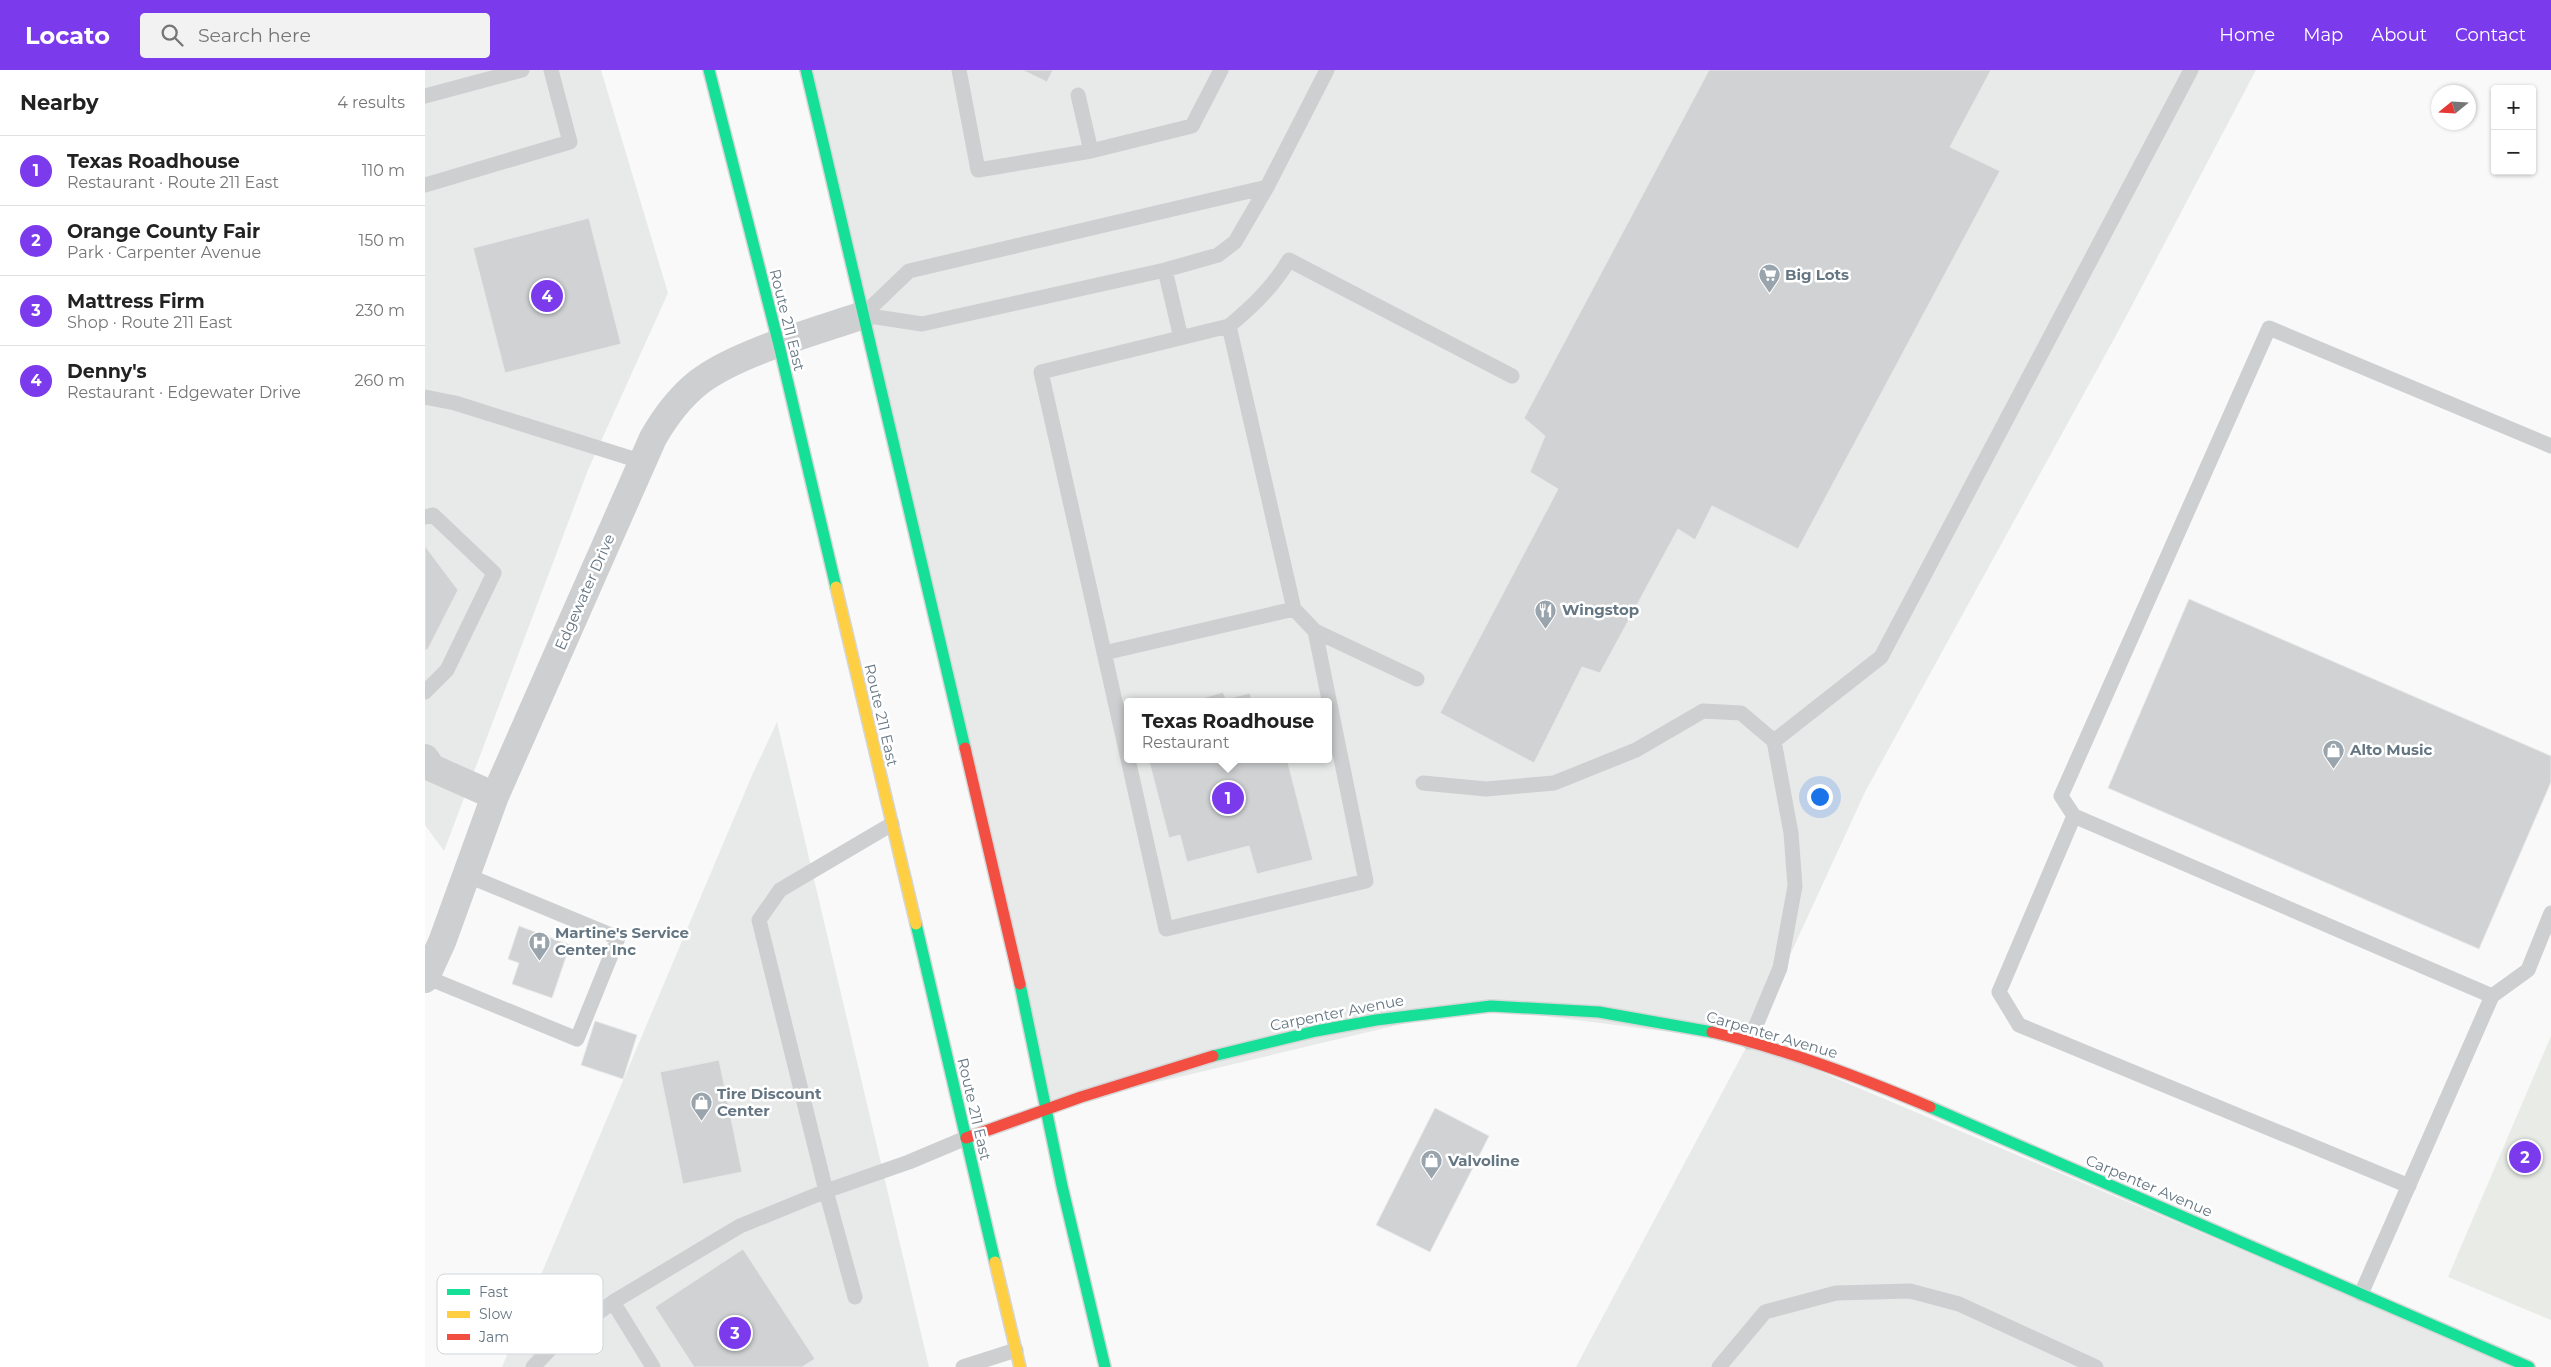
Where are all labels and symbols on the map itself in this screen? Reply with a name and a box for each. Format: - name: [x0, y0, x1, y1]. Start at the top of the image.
- north arrow: [2431, 85, 2476, 130]
- supermarket icon: Big Lots: [1757, 263, 1781, 294]
- place label: Big Lots: [1785, 265, 1849, 284]
- street label: Route 211 East: [766, 267, 809, 373]
- pin: 4: [531, 277, 563, 315]
- street label: Edgewater Drive: [550, 531, 619, 653]
- restaurant icon: Wingstop: [1534, 598, 1558, 629]
- place label: Wingstop: [1562, 600, 1639, 619]
- street label: Route 211 East: [860, 662, 903, 768]
- shop icon: Alto Music: [2322, 738, 2346, 769]
- place label: Alto Music: [2349, 740, 2432, 759]
- pin: 1: [1212, 779, 1244, 817]
- your location: [1807, 784, 1833, 810]
- place label: Martine's Service Center Inc: [555, 923, 689, 959]
- hospital icon: Martine's Service Center Inc: [527, 930, 551, 961]
- street label: Carpenter Avenue: [1268, 990, 1405, 1035]
- street label: Carpenter Avenue: [1704, 1007, 1840, 1062]
- street label: Route 211 East: [953, 1056, 996, 1162]
- place label: Tire Discount Center: [717, 1084, 822, 1120]
- shop icon: Tire Discount Center: [689, 1091, 713, 1122]
- pin: 2: [2509, 1138, 2541, 1176]
- shop icon: Valvoline: [1420, 1149, 1444, 1180]
- street label: Carpenter Avenue: [2083, 1150, 2216, 1221]
- place label: Valvoline: [1447, 1151, 1520, 1170]
- legend: [437, 1274, 603, 1354]
- text: Fast: [479, 1283, 509, 1301]
- text: Slow: [479, 1305, 513, 1323]
- pin: 3: [719, 1314, 751, 1352]
- text: Jam: [478, 1328, 509, 1346]

